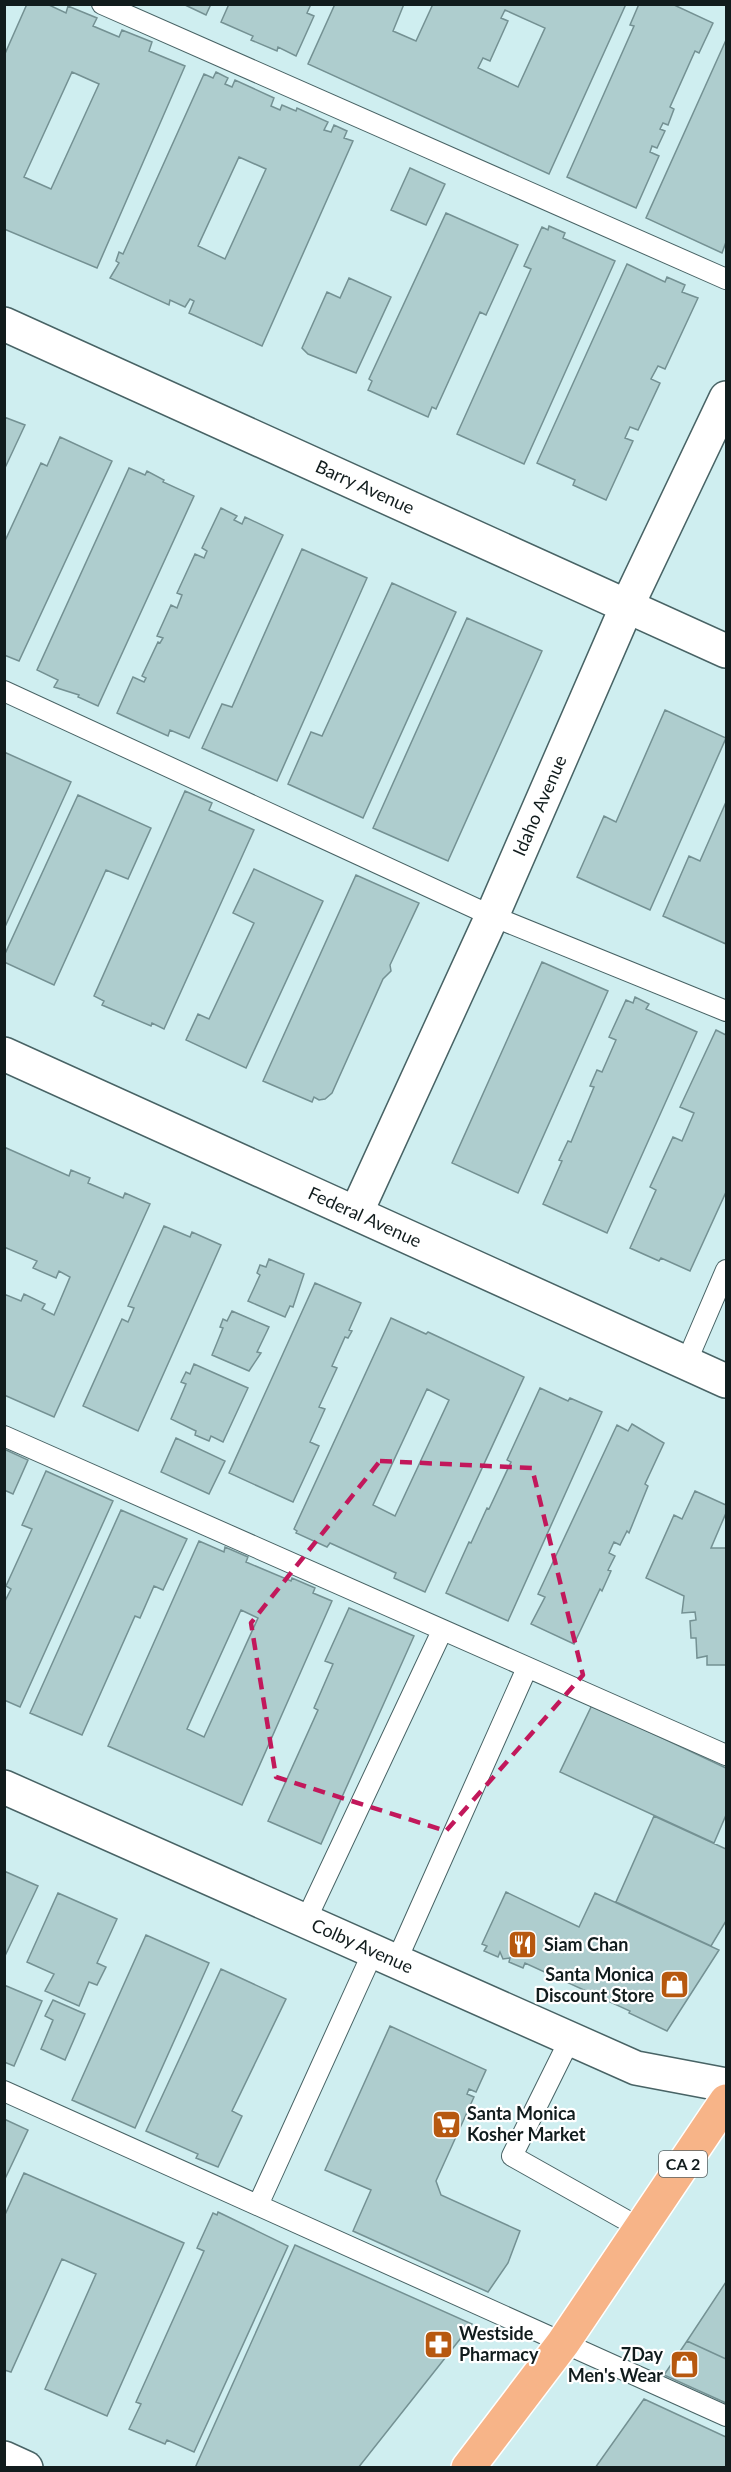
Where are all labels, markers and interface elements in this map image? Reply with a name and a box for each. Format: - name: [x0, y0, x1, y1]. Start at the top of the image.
- street label: Barry Avenue: [312, 455, 418, 518]
- street label: Idaho Avenue: [508, 751, 571, 859]
- street label: Federal Avenue: [305, 1181, 425, 1252]
- street label: Colby Avenue: [308, 1913, 417, 1977]
- restaurant icon: Siam Chan: [507, 1929, 539, 1961]
- place label: Siam Chan: [544, 1933, 628, 1955]
- place label: Santa Monica Discount Store: [535, 1963, 654, 2006]
- shop icon: Santa Monica Discount Store: [659, 1969, 691, 2001]
- place label: Santa Monica Kosher Market: [467, 2102, 586, 2145]
- supermarket icon: Santa Monica Kosher Market: [430, 2108, 462, 2140]
- road number: CA 2: [659, 2151, 707, 2177]
- place label: Westside Pharmacy: [459, 2322, 539, 2365]
- pharmacy icon: Westside Pharmacy: [422, 2328, 454, 2360]
- place label: 7Day Men's Wear: [568, 2343, 663, 2386]
- shop icon: 7Day Men's Wear: [668, 2349, 700, 2381]

